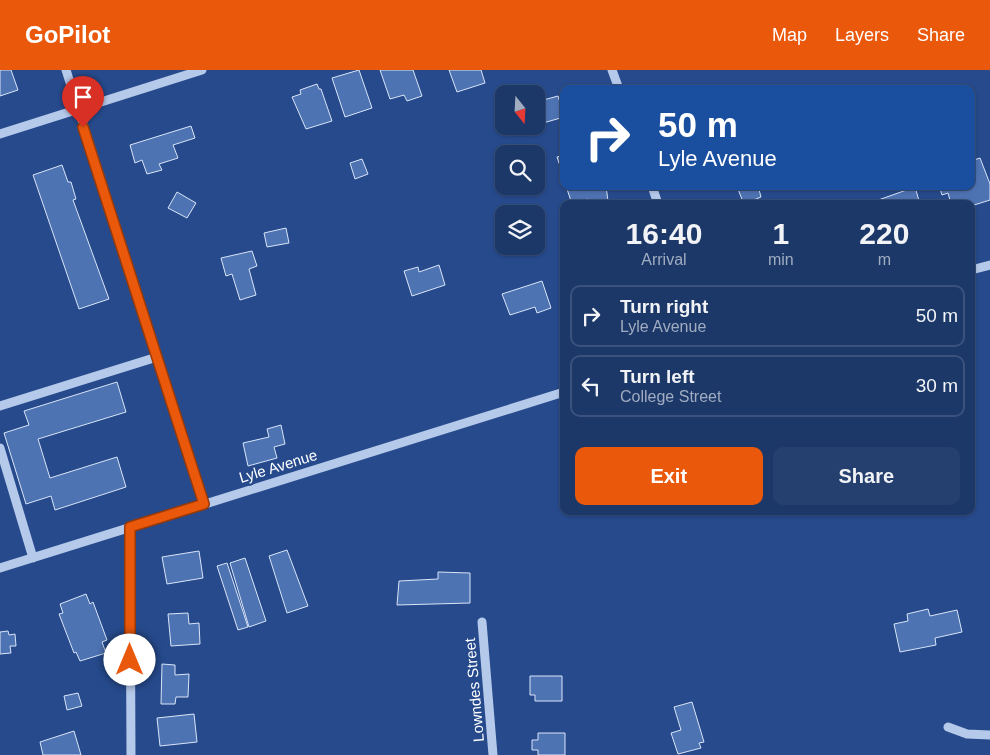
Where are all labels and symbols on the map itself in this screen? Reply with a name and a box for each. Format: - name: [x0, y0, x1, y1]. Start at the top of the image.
- pin: [62, 76, 104, 127]
- north arrow: [495, 85, 545, 135]
- street label: Lyle Avenue: [237, 446, 319, 486]
- position arrow: [103, 633, 155, 685]
- street label: Lowndes Street: [461, 637, 487, 743]

